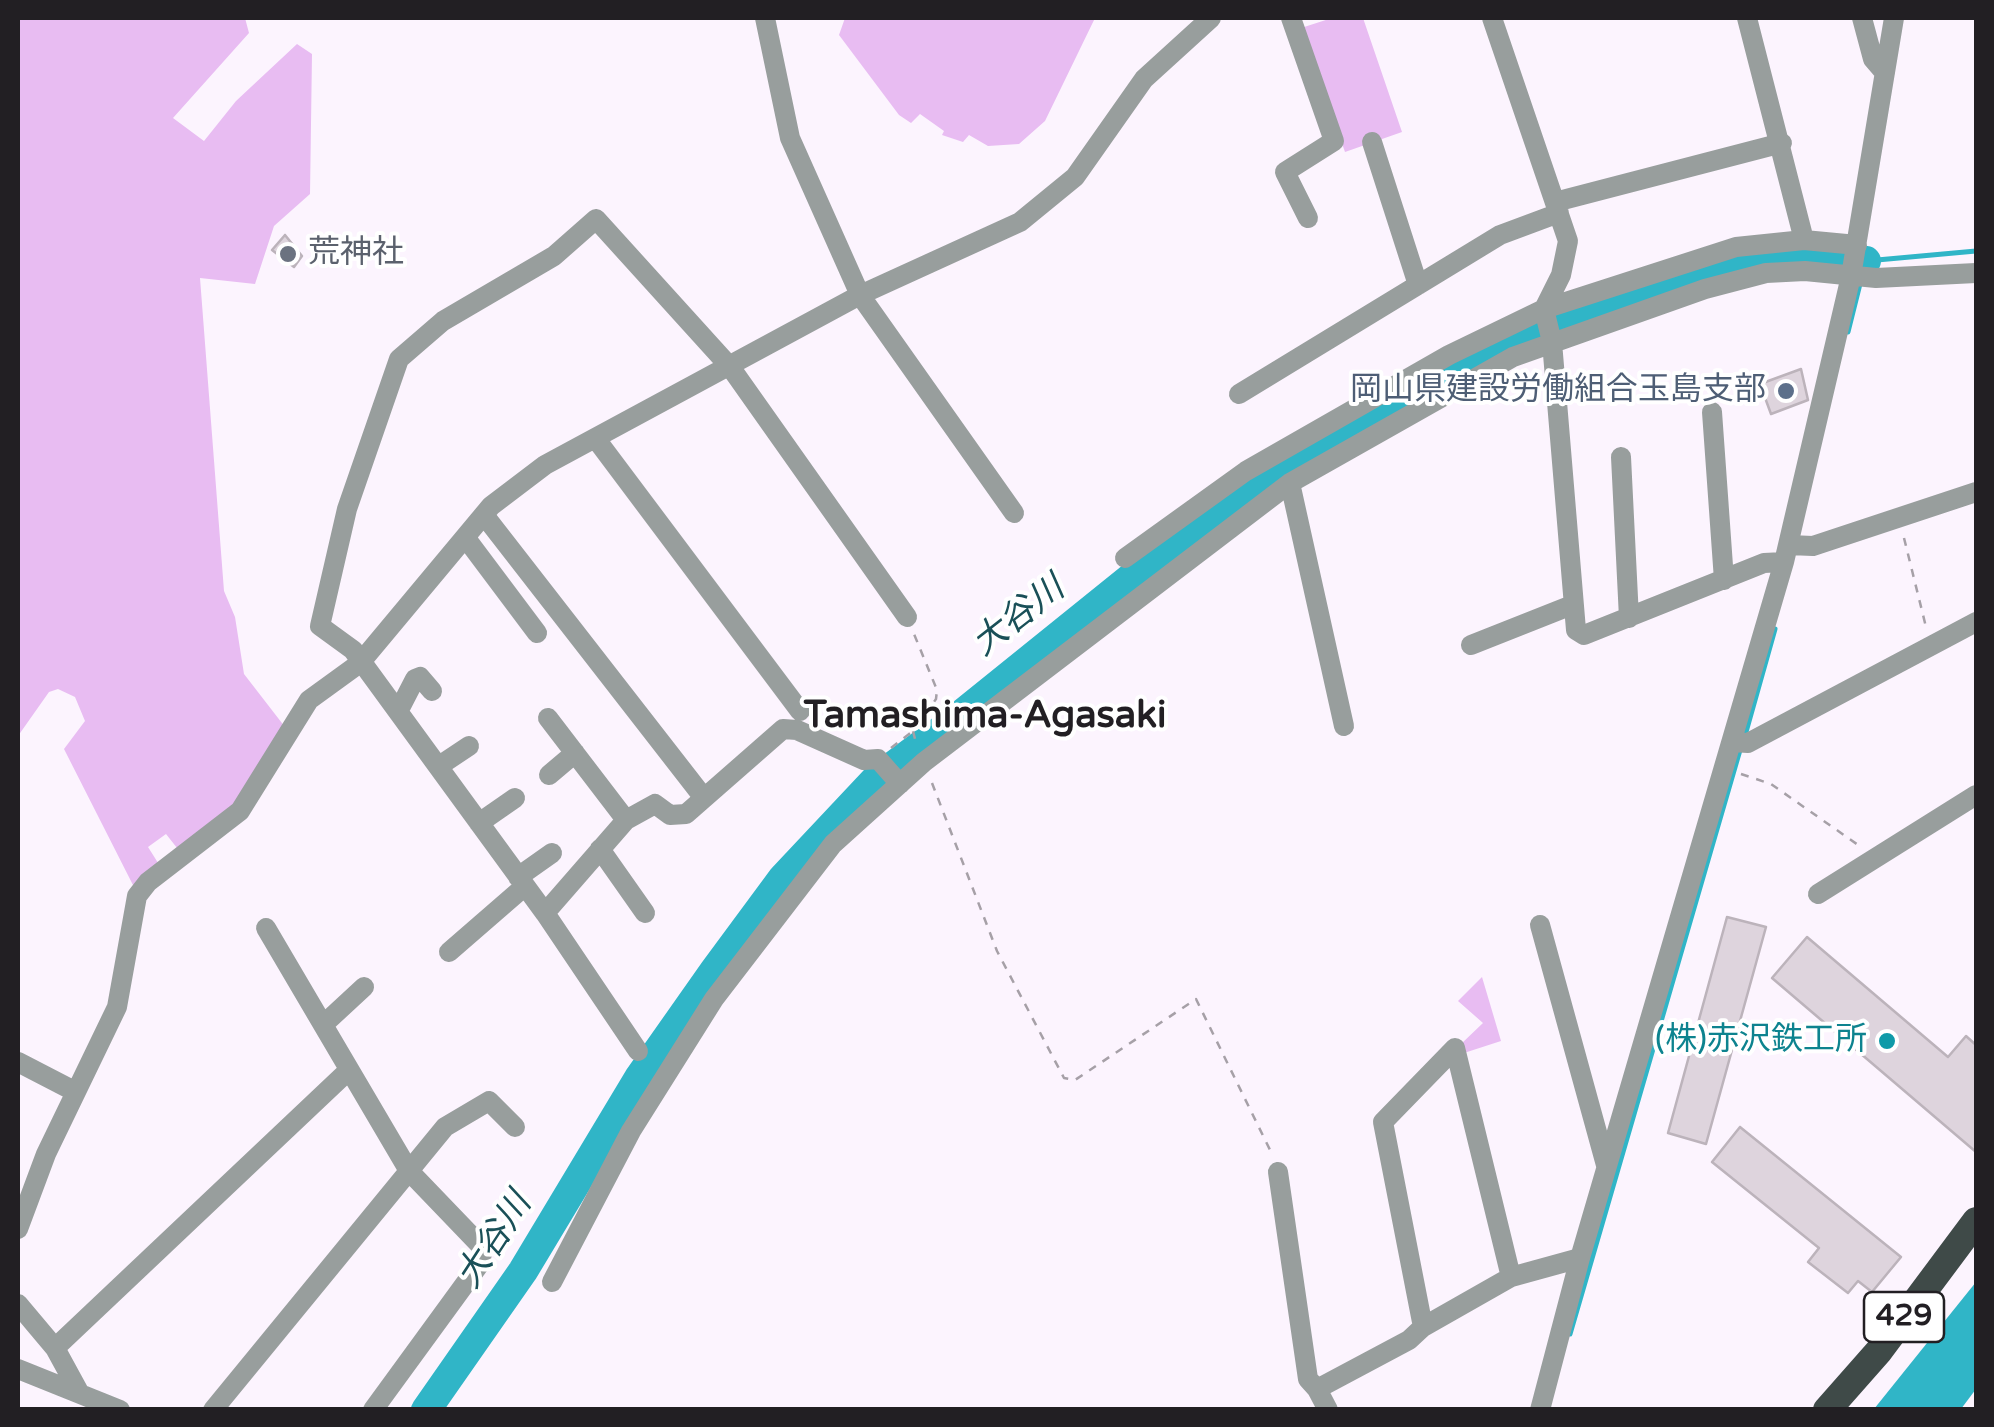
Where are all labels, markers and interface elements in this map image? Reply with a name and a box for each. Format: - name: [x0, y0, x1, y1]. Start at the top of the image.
- place label: 荒神社: [308, 235, 404, 273]
- marker: 荒神社: [277, 243, 299, 265]
- place label: 岡山県建設労働組合玉島支部: [1350, 372, 1766, 410]
- marker: 岡山県建設労働組合玉島支部: [1775, 380, 1797, 402]
- water label: 大谷川: [965, 568, 1073, 666]
- district label: Tamashima-Agasaki: [804, 694, 1166, 740]
- place label: (株)赤沢鉄工所: [1655, 1022, 1867, 1060]
- marker: (株)赤沢鉄工所: [1876, 1030, 1898, 1052]
- water label: 大谷川: [449, 1186, 541, 1296]
- road number: 429: [1864, 1292, 1944, 1342]

